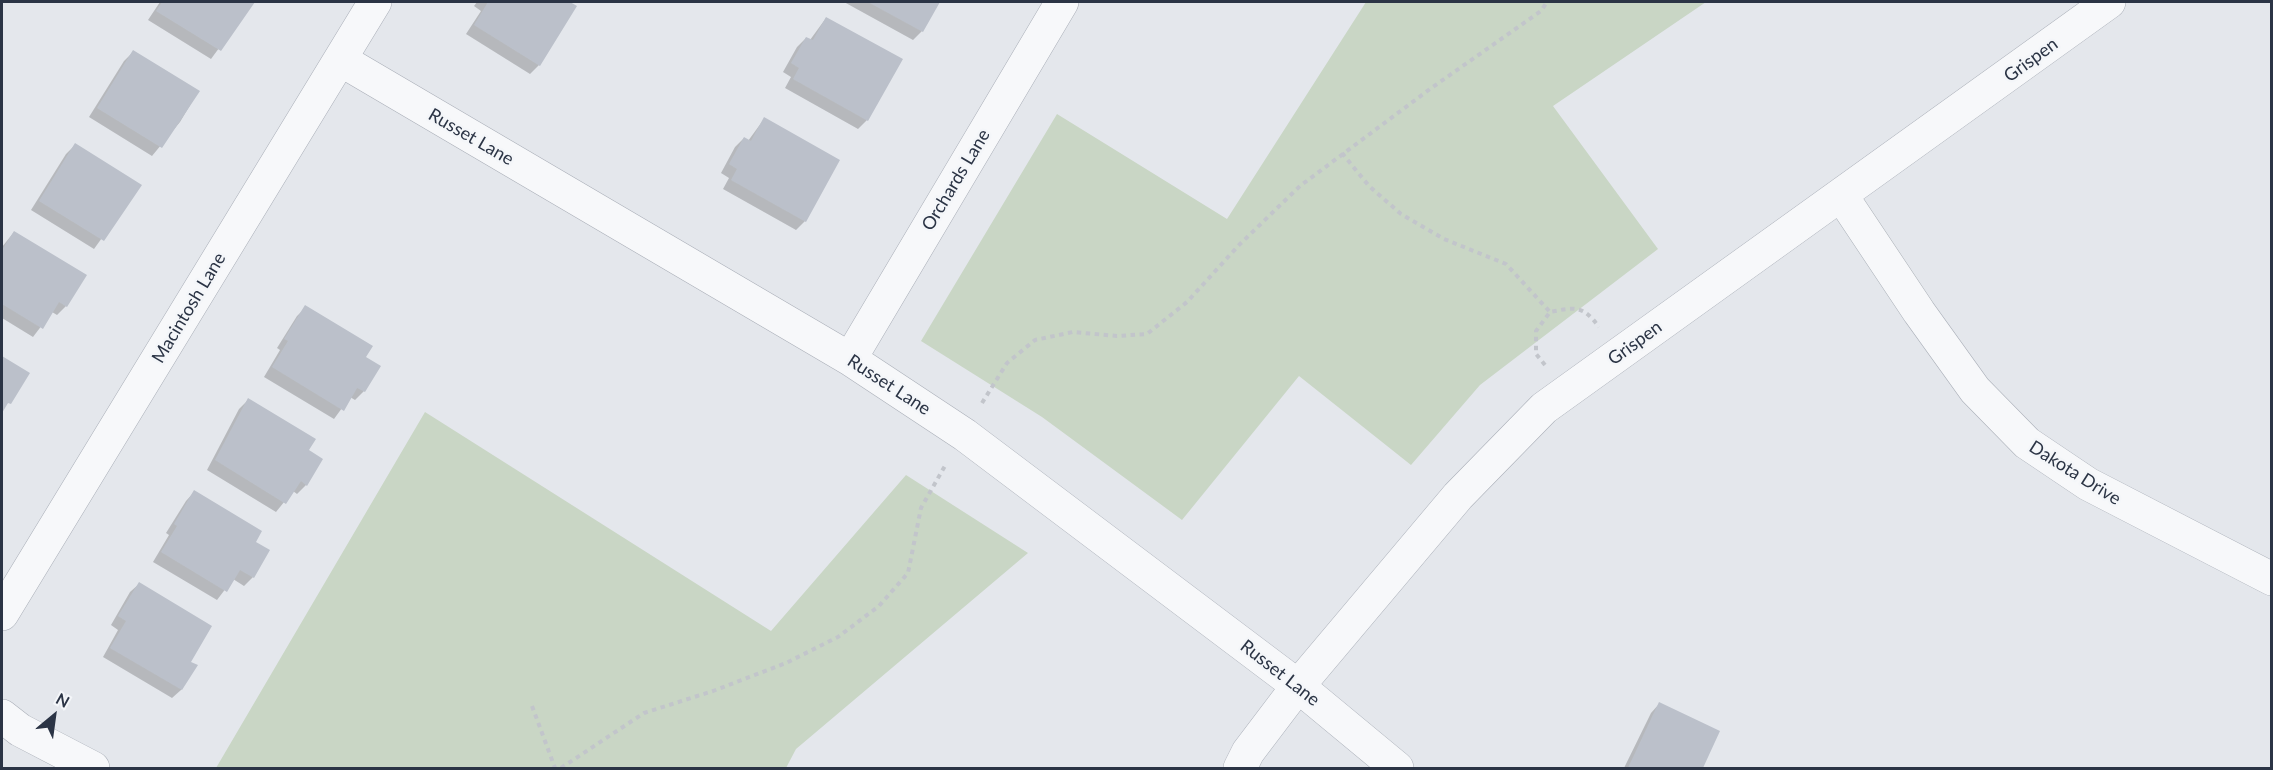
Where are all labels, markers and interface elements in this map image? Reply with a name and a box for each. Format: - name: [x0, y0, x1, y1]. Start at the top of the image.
- street label: Grispen: [2000, 33, 2062, 87]
- street label: Russet Lane: [425, 104, 517, 170]
- street label: Orchards Lane: [917, 125, 995, 235]
- street label: Macintosh Lane: [148, 249, 230, 367]
- street label: Grispen: [1604, 316, 1666, 370]
- street label: Russet Lane: [843, 350, 935, 420]
- street label: Dakota Drive: [2025, 436, 2125, 510]
- street label: Russet Lane: [1236, 635, 1324, 711]
- north arrow: [24, 686, 84, 746]
- text: N: [53, 689, 73, 711]

